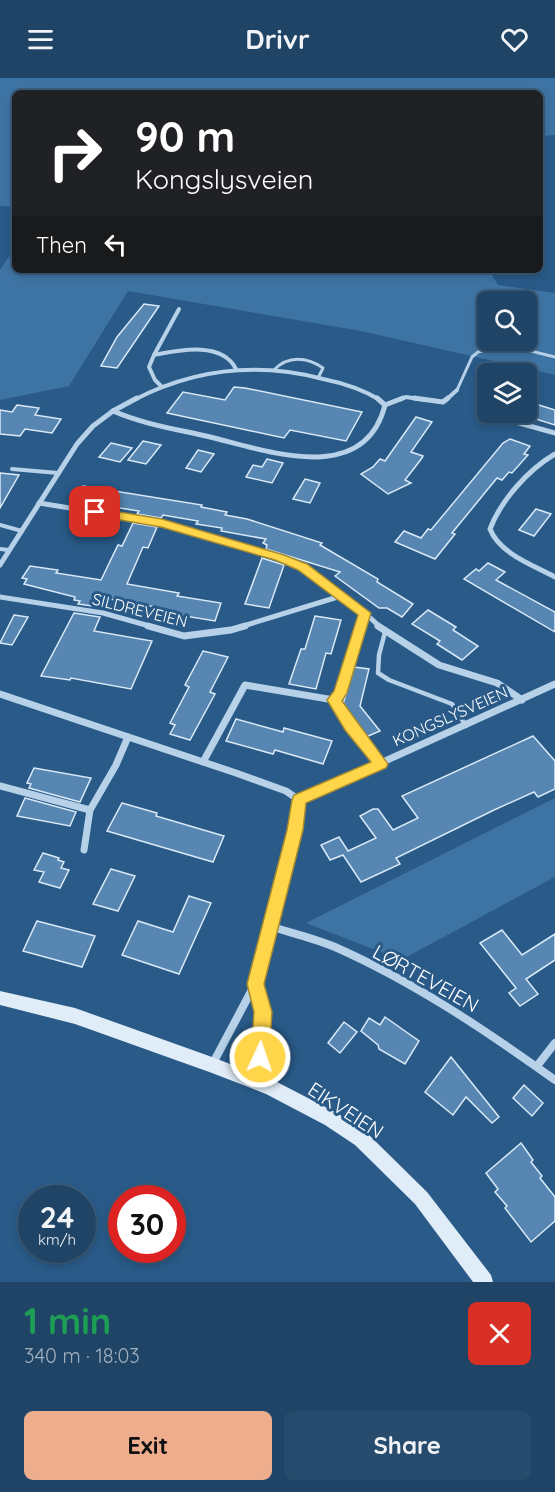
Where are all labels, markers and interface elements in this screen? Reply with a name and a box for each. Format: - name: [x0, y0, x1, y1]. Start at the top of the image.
- text: Drivr: [245, 22, 310, 56]
- icon: menu: [24, 23, 57, 56]
- icon: heart: [498, 23, 531, 56]
- text: 90 m: [135, 110, 235, 163]
- icon: right: [36, 114, 114, 192]
- text: Kongslysveien: [135, 162, 313, 196]
- icon: left: [99, 228, 132, 261]
- text: Then: [36, 231, 87, 259]
- map controls: [477, 291, 537, 423]
- button: search: [477, 291, 537, 351]
- button: layers: [477, 363, 537, 423]
- pin: [69, 486, 120, 537]
- icon: arrive: [78, 495, 111, 528]
- street label: SILDREVEIEN: [90, 589, 190, 631]
- street label: KONGSLYSVEIEN: [389, 682, 511, 750]
- street label: LØRTEVEIEN: [369, 939, 483, 1017]
- position arrow: [228, 1025, 292, 1089]
- street label: EIKVEIEN: [303, 1076, 389, 1144]
- speed limit sign: 30: [108, 1185, 186, 1263]
- text: 24: [40, 1198, 74, 1236]
- text: km/h: [38, 1230, 76, 1249]
- text: 1 min: [24, 1298, 111, 1343]
- button: close: [468, 1302, 531, 1365]
- text: 340 m · 18:03: [24, 1343, 140, 1368]
- button: Exit: [24, 1411, 272, 1480]
- button: Share: [284, 1411, 531, 1480]

